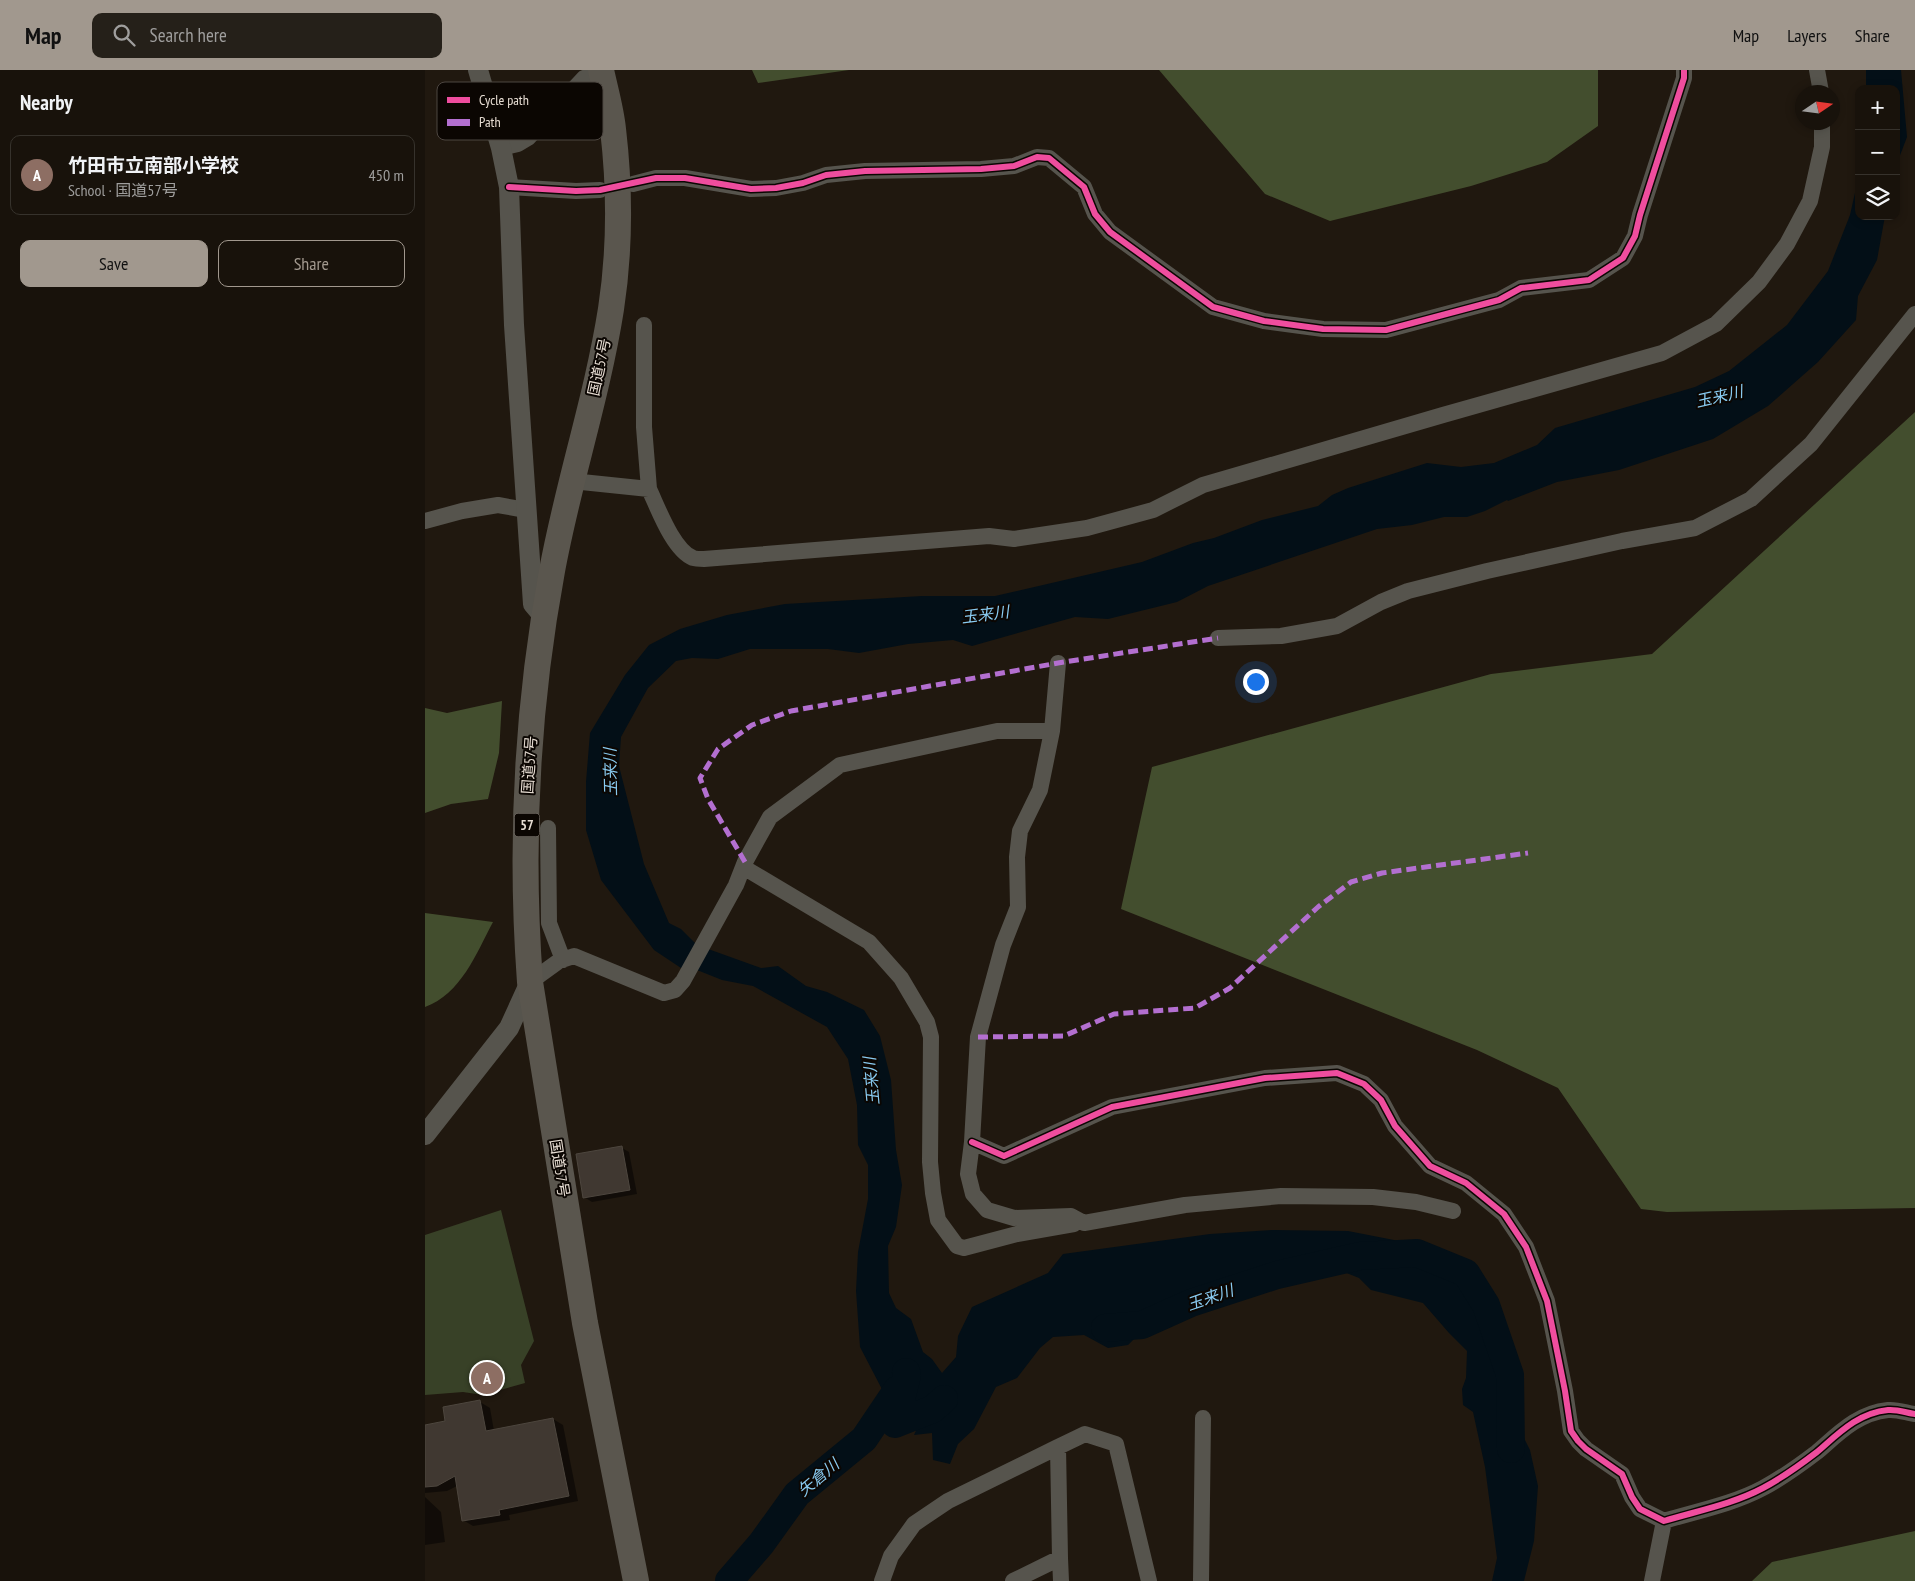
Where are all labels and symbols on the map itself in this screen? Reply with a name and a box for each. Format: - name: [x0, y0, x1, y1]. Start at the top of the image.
- legend: [437, 82, 603, 140]
- north arrow: [1795, 85, 1840, 130]
- text: Cycle path: [479, 91, 529, 109]
- text: Path: [479, 113, 501, 131]
- street label: 国道57号: [584, 336, 614, 398]
- water label: 玉来川: [1693, 380, 1747, 411]
- water label: 玉来川: [960, 601, 1012, 627]
- your location: [1243, 669, 1269, 695]
- street label: 国道57号: [517, 735, 541, 795]
- water label: 玉来川: [600, 746, 620, 796]
- road number: 57: [515, 814, 539, 836]
- water label: 玉来川: [859, 1054, 883, 1106]
- street label: 国道57号: [546, 1138, 574, 1198]
- water label: 玉来川: [1184, 1279, 1238, 1314]
- pin: A: [471, 1359, 503, 1397]
- water label: 矢倉川: [793, 1453, 844, 1500]

